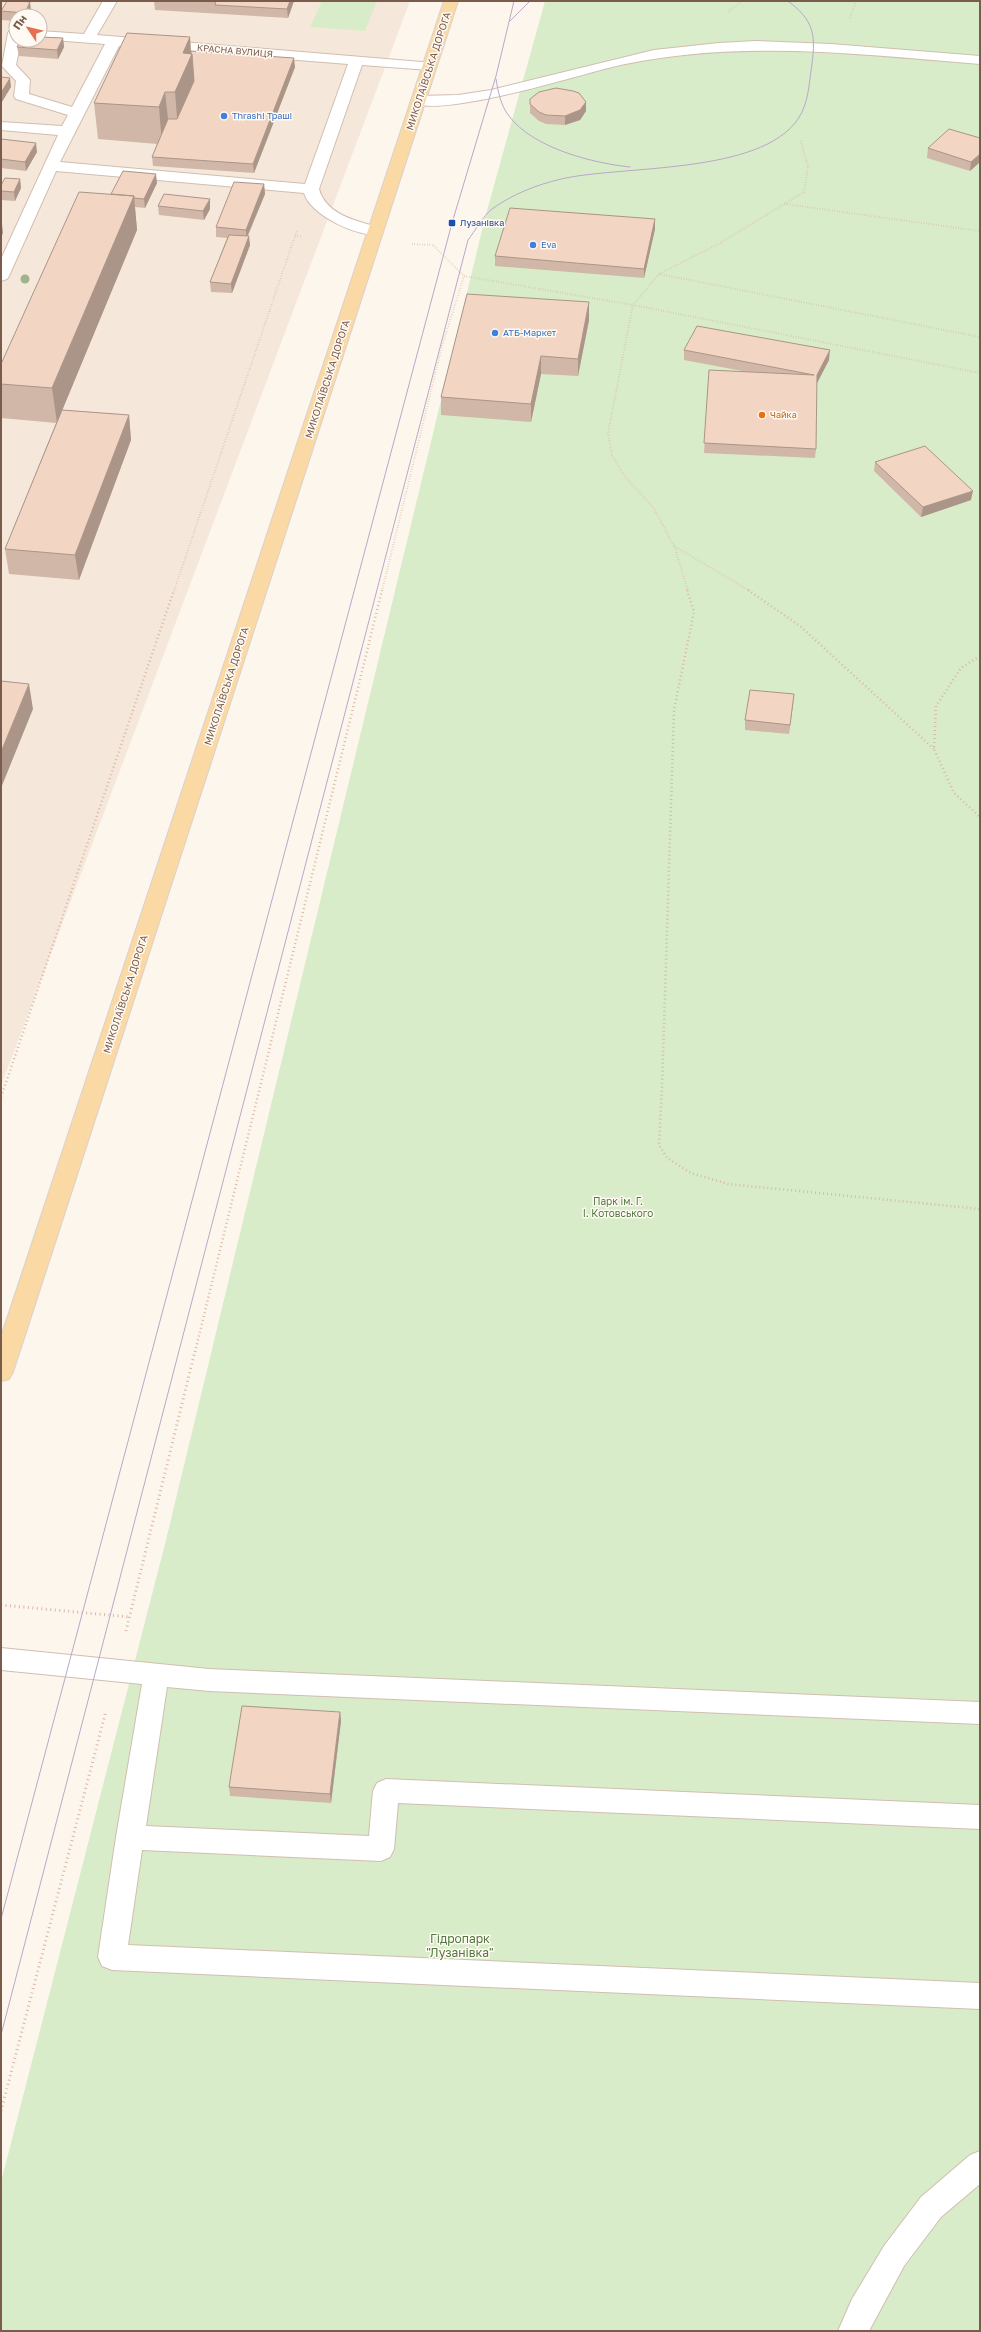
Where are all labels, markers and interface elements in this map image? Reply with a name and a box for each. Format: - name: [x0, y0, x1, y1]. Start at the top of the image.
- north arrow: [8, 8, 48, 48]
- street label: МИКОЛАЇВСЬКА ДОРОГА: [402, 10, 453, 132]
- text: Пн: [10, 12, 29, 32]
- street label: КРАСНА ВУЛИЦЯ: [197, 42, 273, 59]
- place label: Thrash! Траш!: [232, 110, 292, 121]
- marker: Thrash! Траш!: [219, 111, 229, 121]
- place label: Лузанівка: [460, 217, 504, 228]
- marker: Лузанівка: [447, 218, 457, 228]
- place label: Eva: [541, 239, 556, 250]
- marker: Eva: [528, 240, 538, 250]
- street label: МИКОЛАЇВСЬКА ДОРОГА: [301, 318, 352, 440]
- place label: АТБ-Маркет: [503, 327, 557, 338]
- marker: АТБ-Маркет: [490, 328, 500, 338]
- place label: Чайка: [770, 409, 797, 420]
- marker: Чайка: [757, 410, 767, 420]
- street label: МИКОЛАЇВСЬКА ДОРОГА: [200, 625, 251, 747]
- street label: МИКОЛАЇВСЬКА ДОРОГА: [99, 933, 150, 1055]
- park label: Парк ім. Г. І. Котовського: [583, 1195, 653, 1219]
- park label: Гідропарк "Лузанівка": [426, 1931, 494, 1960]

